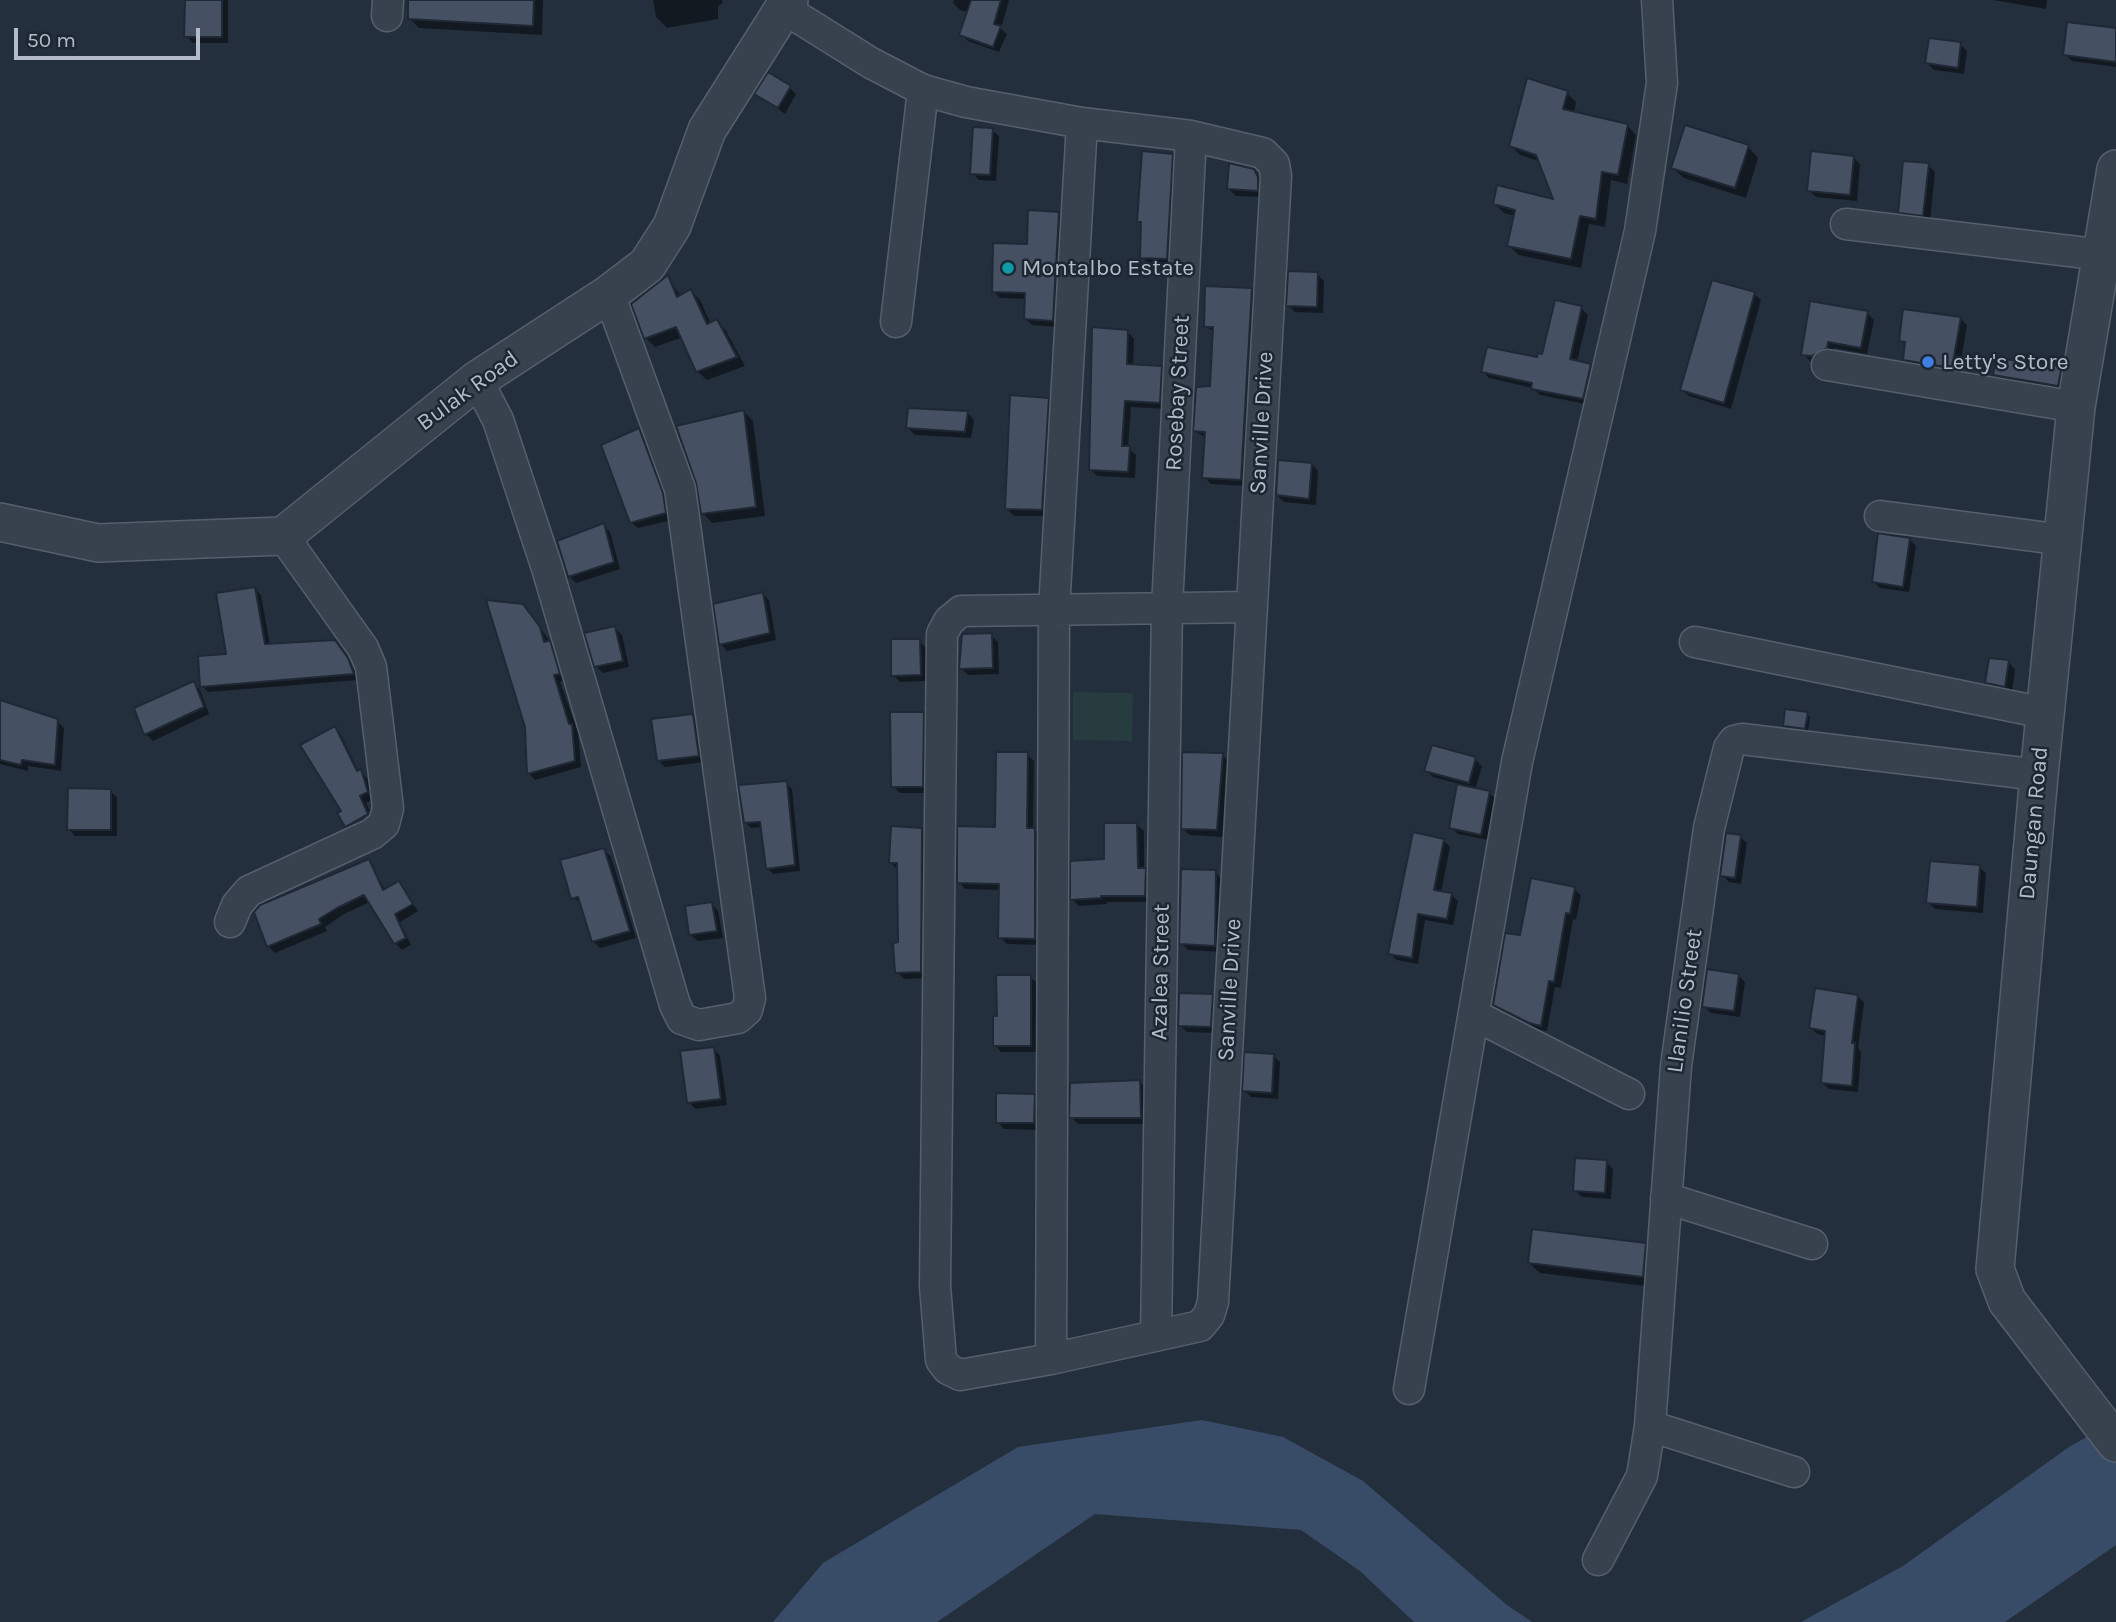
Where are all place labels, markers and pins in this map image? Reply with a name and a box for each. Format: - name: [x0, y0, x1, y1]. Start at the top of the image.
- place label: Montalbo Estate: [1022, 254, 1194, 282]
- marker: Montalbo Estate: [1000, 260, 1016, 276]
- place label: Letty's Store: [1942, 348, 2068, 376]
- marker: Letty's Store: [1920, 354, 1936, 370]

